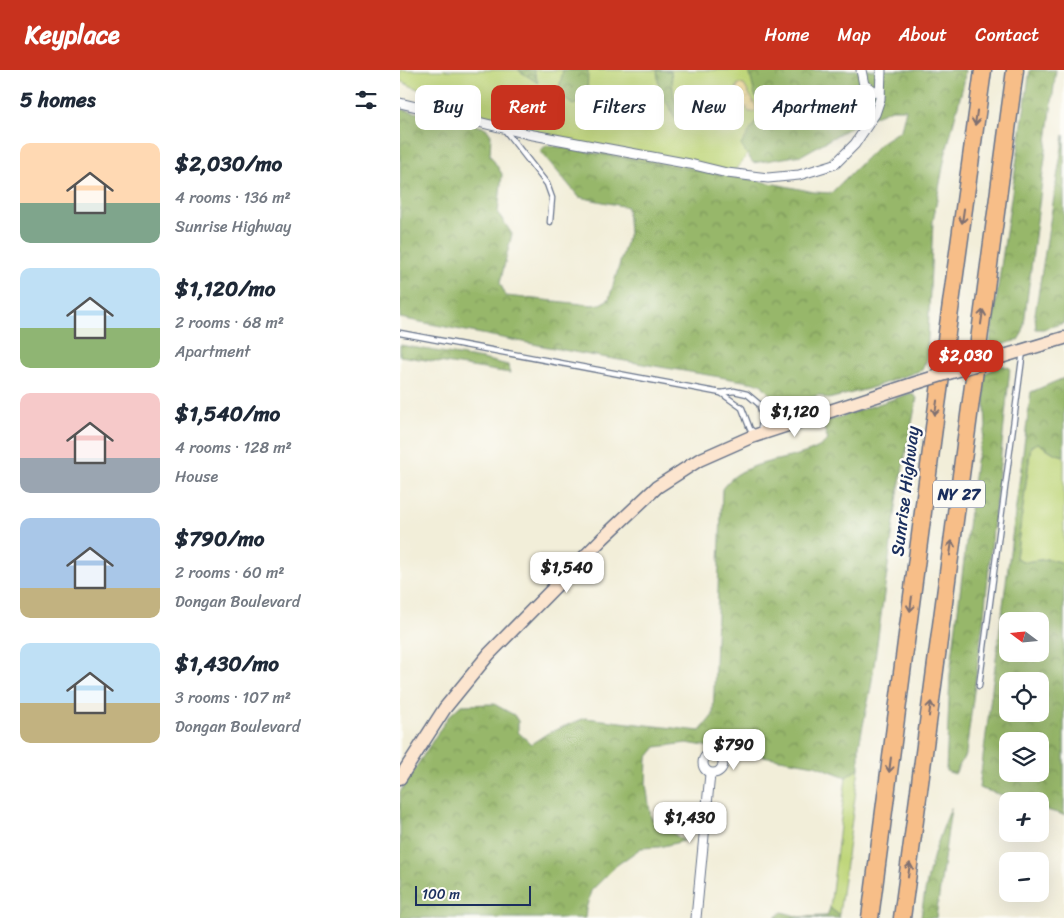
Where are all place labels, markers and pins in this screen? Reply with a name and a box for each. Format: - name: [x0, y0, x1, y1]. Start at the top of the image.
- pin: $2,030: [925, 340, 1007, 382]
- pin: $1,120: [754, 396, 836, 438]
- pin: $1,540: [526, 552, 608, 594]
- pin: $790: [704, 728, 764, 771]
- pin: $1,430: [649, 802, 731, 844]

